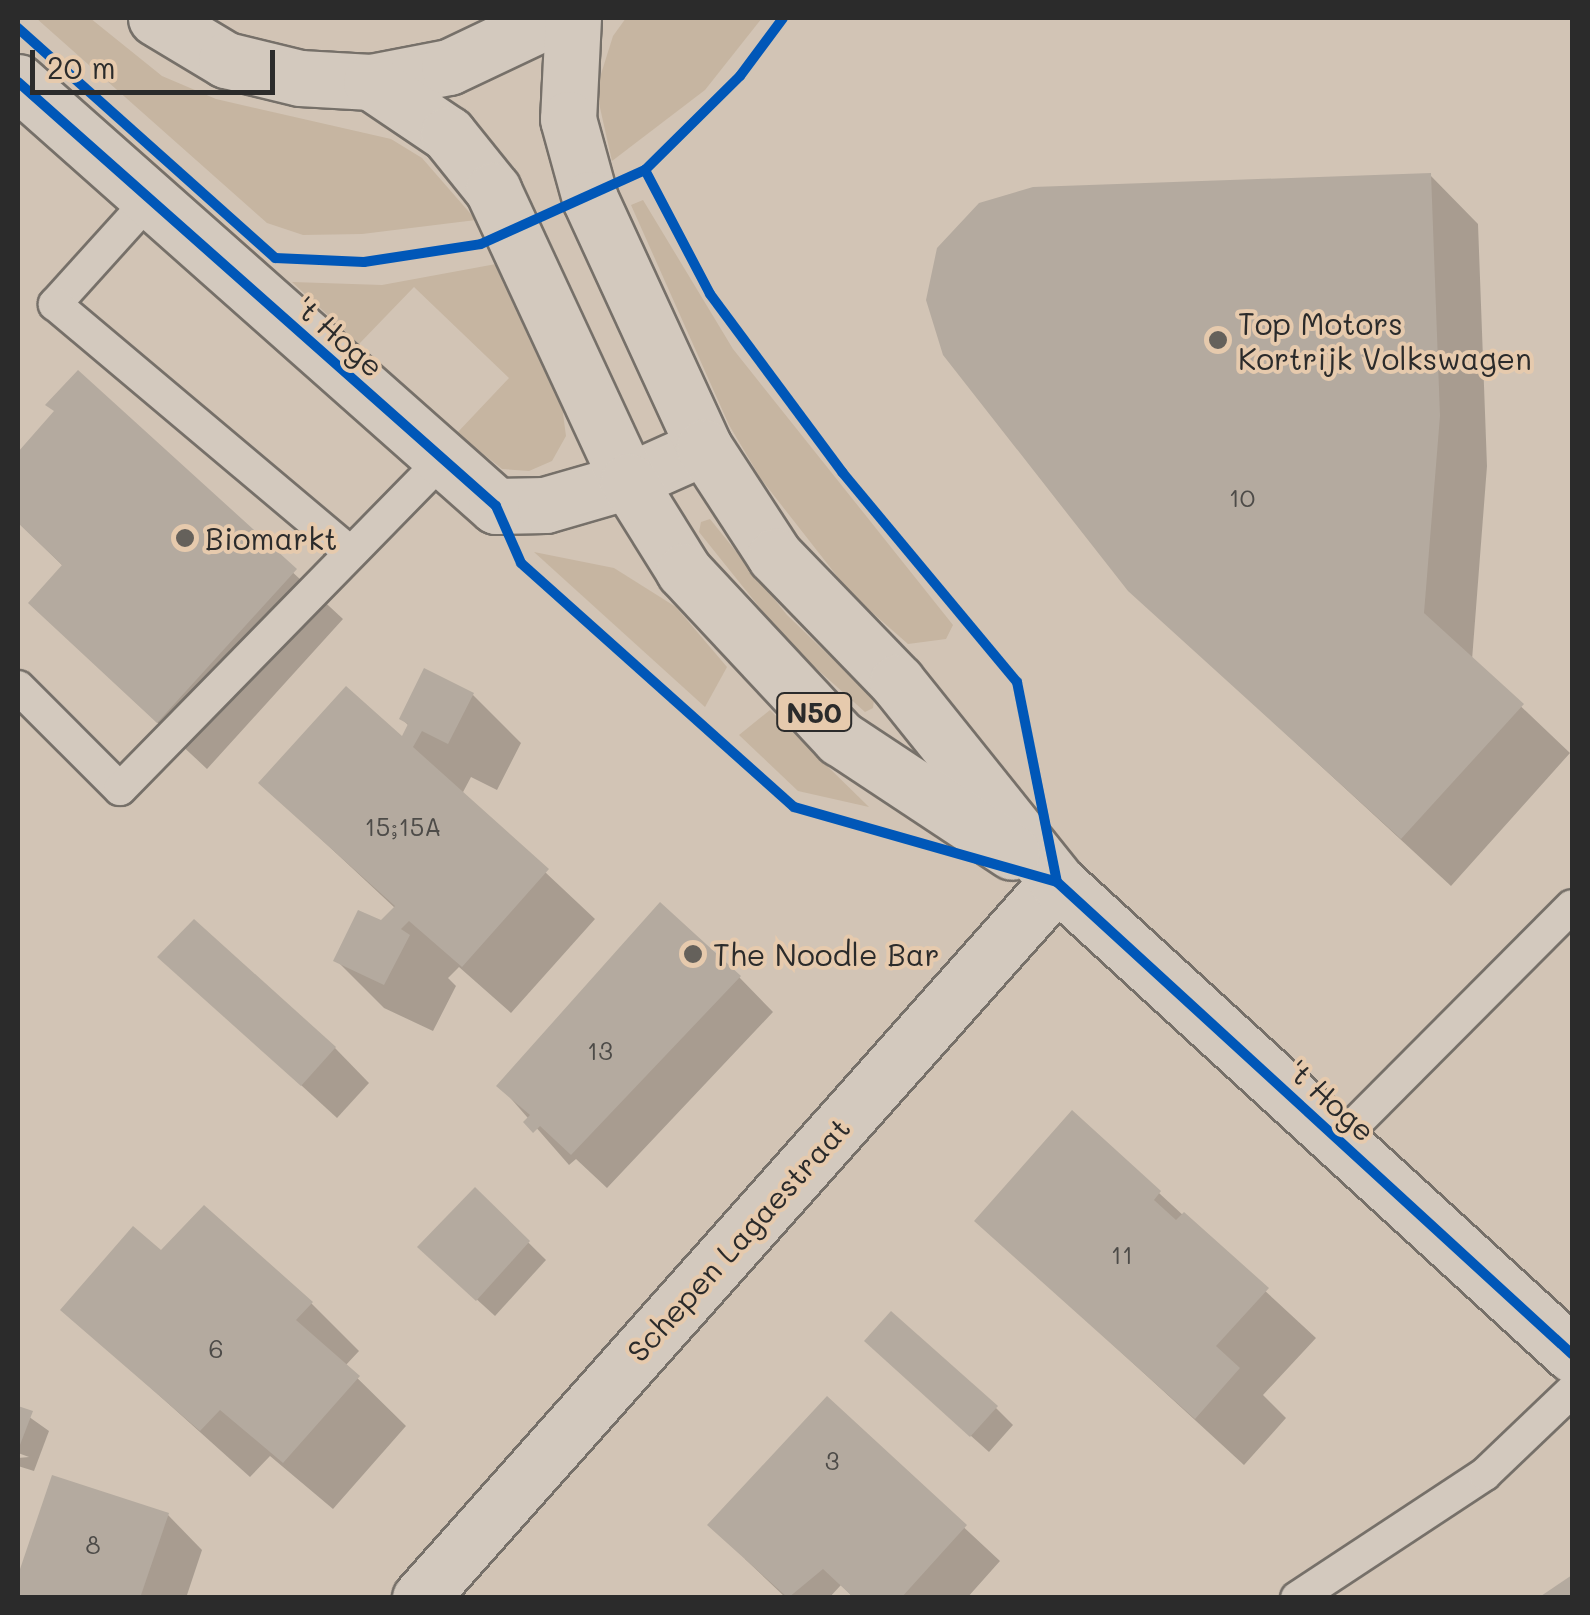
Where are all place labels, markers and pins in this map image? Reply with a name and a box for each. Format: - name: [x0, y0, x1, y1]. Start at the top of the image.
- place label: Top Motors Kortrijk Volkswagen: [1238, 305, 1532, 376]
- marker: Top Motors Kortrijk Volkswagen: [1207, 329, 1229, 351]
- place label: Biomarkt: [205, 520, 337, 556]
- marker: Biomarkt: [174, 527, 196, 549]
- place label: The Noodle Bar: [713, 936, 940, 972]
- marker: The Noodle Bar: [682, 943, 704, 965]

